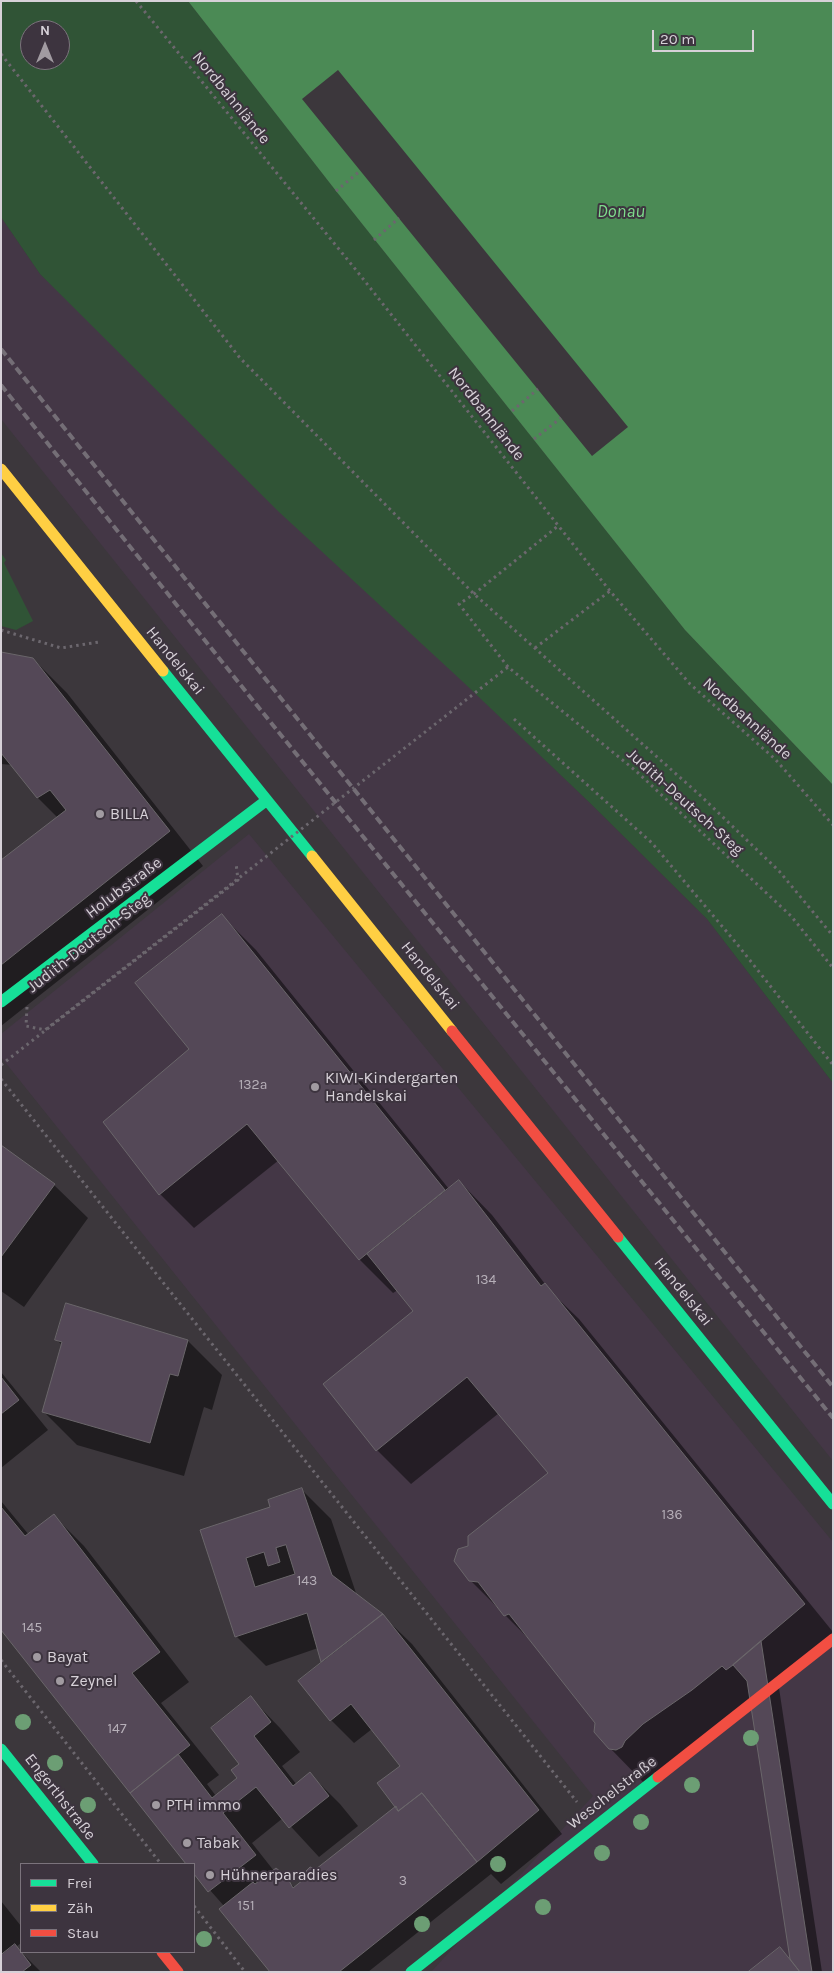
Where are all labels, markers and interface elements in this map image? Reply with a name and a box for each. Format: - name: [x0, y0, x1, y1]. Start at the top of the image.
- north arrow: [20, 20, 70, 70]
- scale bar: [654, 20, 756, 52]
- text: N: [40, 22, 50, 39]
- text: 20 m: [660, 30, 695, 48]
- street label: Nordbahnlände: [188, 48, 274, 148]
- water label: Donau: [597, 201, 645, 223]
- street label: Nordbahnlände: [444, 363, 528, 465]
- street label: Handelskai: [142, 623, 208, 699]
- street label: Nordbahnlände: [699, 674, 795, 764]
- street label: Judith-Deutsch-Steg: [622, 744, 748, 860]
- place label: BILLA: [110, 804, 149, 824]
- marker: BILLA: [94, 808, 106, 820]
- street label: Holubstraße: [82, 853, 166, 923]
- street label: Judith-Deutsch-Steg: [24, 889, 154, 997]
- street label: Handelskai: [397, 938, 463, 1014]
- place label: KIWI-Kindergarten Handelskai: [325, 1068, 458, 1106]
- house number: 132a: [239, 1077, 267, 1093]
- marker: KIWI-Kindergarten Handelskai: [309, 1081, 321, 1093]
- street label: Handelskai: [650, 1254, 716, 1330]
- house number: 134: [476, 1272, 496, 1288]
- house number: 136: [662, 1507, 682, 1523]
- house number: 143: [297, 1573, 317, 1589]
- house number: 145: [22, 1620, 42, 1636]
- place label: Bayat: [47, 1647, 88, 1667]
- marker: Bayat: [31, 1651, 43, 1663]
- place label: Zeynel: [70, 1671, 117, 1691]
- marker: Zeynel: [54, 1675, 66, 1687]
- house number: 147: [107, 1721, 127, 1737]
- street label: Engerthstraße: [20, 1750, 100, 1844]
- street label: Weschelstraße: [564, 1752, 660, 1834]
- place label: PTH immo: [166, 1795, 241, 1815]
- marker: PTH immo: [150, 1799, 162, 1811]
- place label: Tabak: [197, 1833, 240, 1853]
- marker: Tabak: [181, 1837, 193, 1849]
- legend: [20, 1863, 195, 1953]
- place label: Hühnerparadies: [220, 1865, 337, 1885]
- marker: Hühnerparadies: [204, 1869, 216, 1881]
- house number: 3: [399, 1873, 407, 1889]
- text: Frei: [67, 1874, 92, 1892]
- house number: 151: [237, 1898, 255, 1914]
- text: Zäh: [67, 1899, 93, 1917]
- text: Stau: [67, 1924, 99, 1942]

